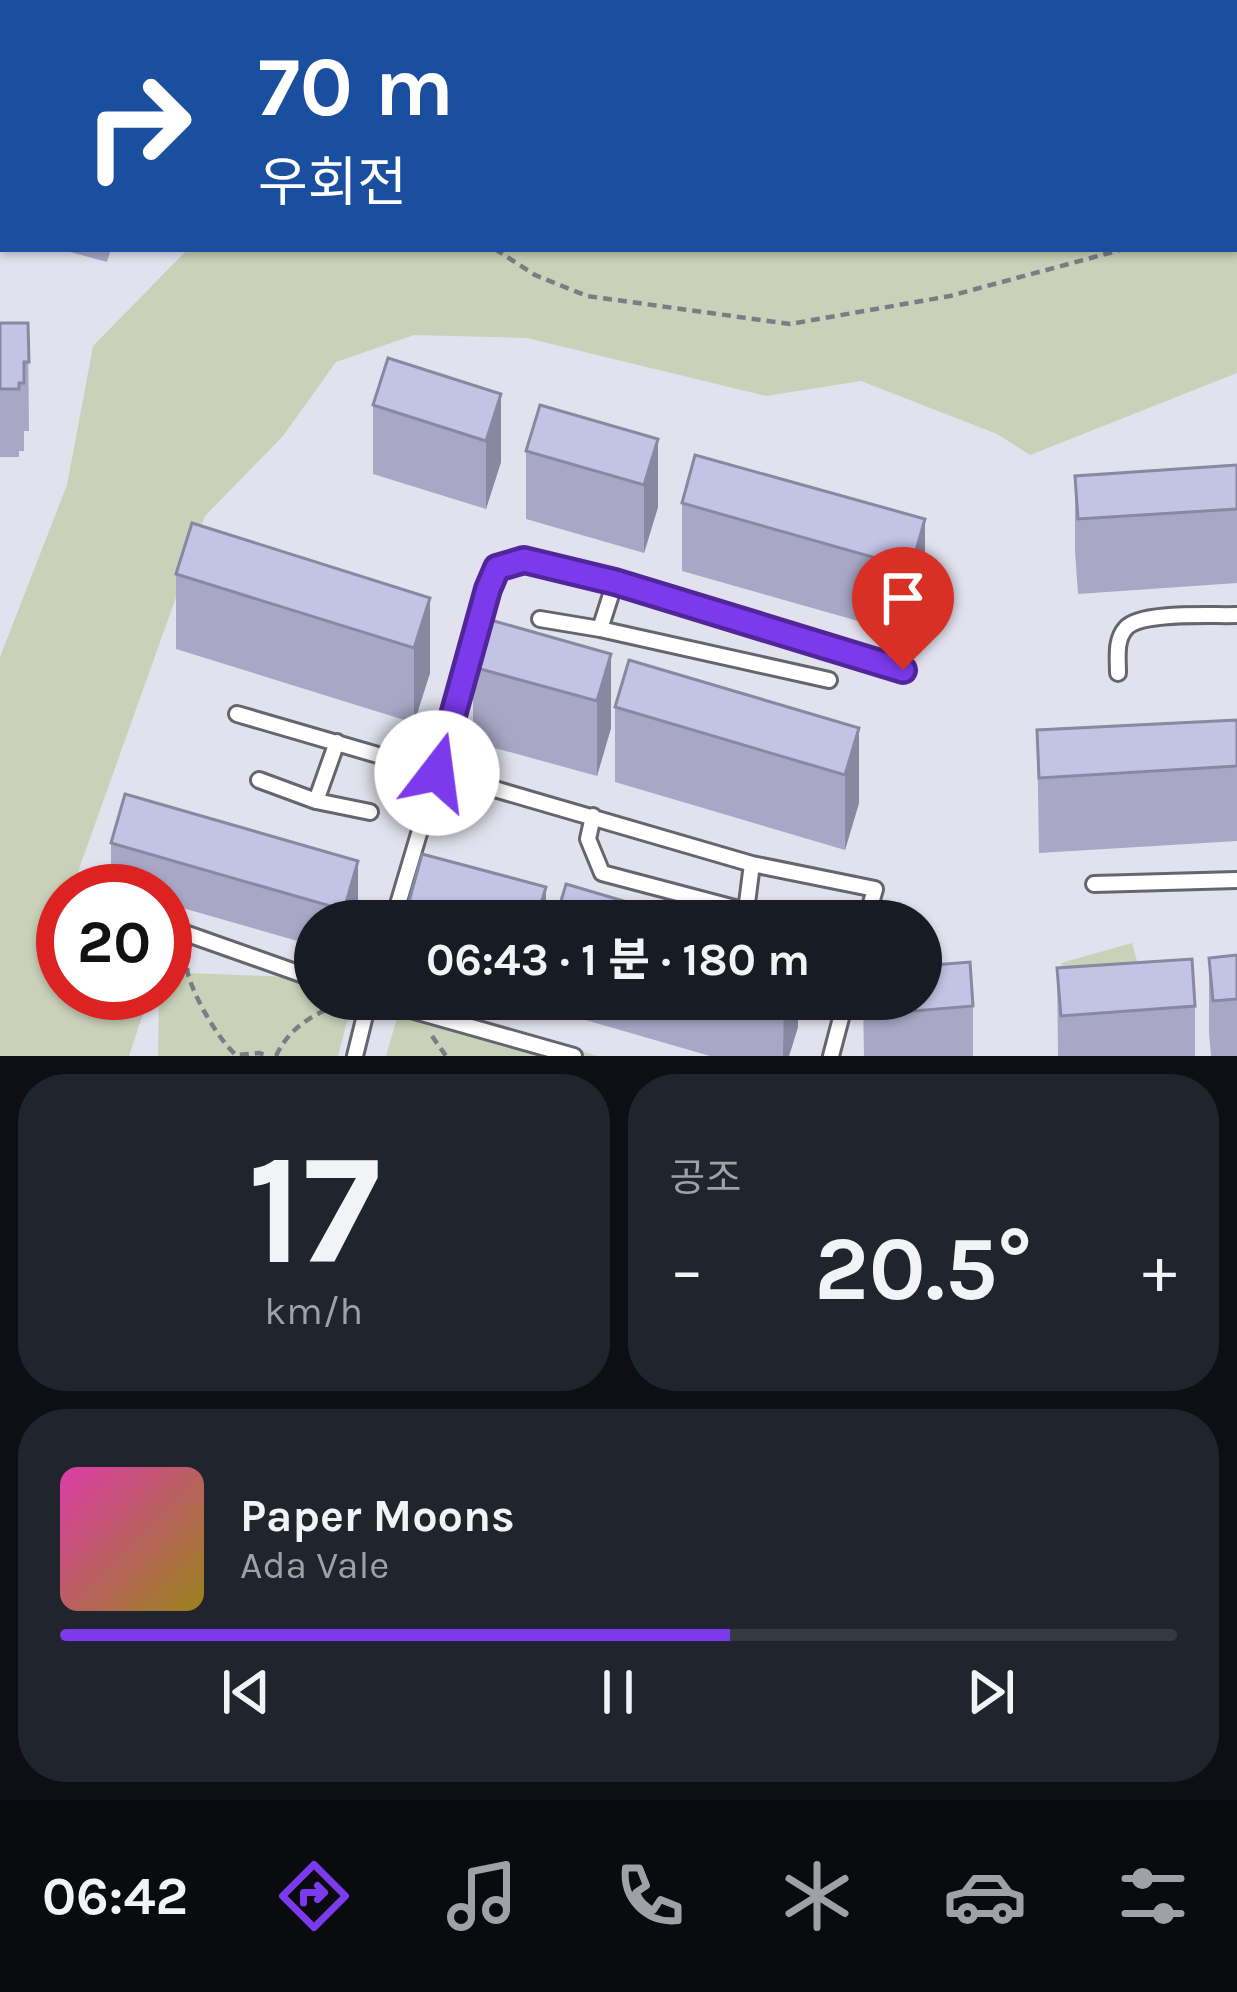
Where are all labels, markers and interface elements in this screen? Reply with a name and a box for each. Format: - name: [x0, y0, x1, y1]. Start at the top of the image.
- text: 70 m: [258, 38, 454, 136]
- icon: right: [60, 48, 216, 204]
- text: 우회전: [258, 151, 407, 215]
- pin: [852, 547, 954, 670]
- icon: arrive: [870, 565, 936, 631]
- position arrow: [374, 710, 500, 836]
- speed limit sign: 20: [36, 864, 192, 1020]
- text: 06:43 · 1 분 · 180 m: [426, 934, 810, 986]
- text: 17: [247, 1119, 380, 1301]
- text: 공조: [670, 1155, 741, 1201]
- text: 20.5°: [814, 1216, 1032, 1322]
- text: −: [670, 1231, 704, 1309]
- text: +: [1142, 1231, 1177, 1309]
- text: km/h: [264, 1288, 363, 1334]
- text: Paper Moons: [240, 1490, 515, 1542]
- text: Ada Vale: [240, 1542, 389, 1588]
- icon: previous: [213, 1659, 279, 1725]
- icon: pause: [585, 1659, 651, 1725]
- icon: next: [958, 1659, 1024, 1725]
- icon: directions: [272, 1854, 356, 1938]
- icon: music: [440, 1854, 524, 1938]
- icon: phone: [608, 1854, 692, 1938]
- icon: climate: [775, 1854, 859, 1938]
- icon: car: [943, 1854, 1027, 1938]
- icon: filters: [1111, 1854, 1195, 1938]
- text: 06:42: [42, 1864, 188, 1928]

